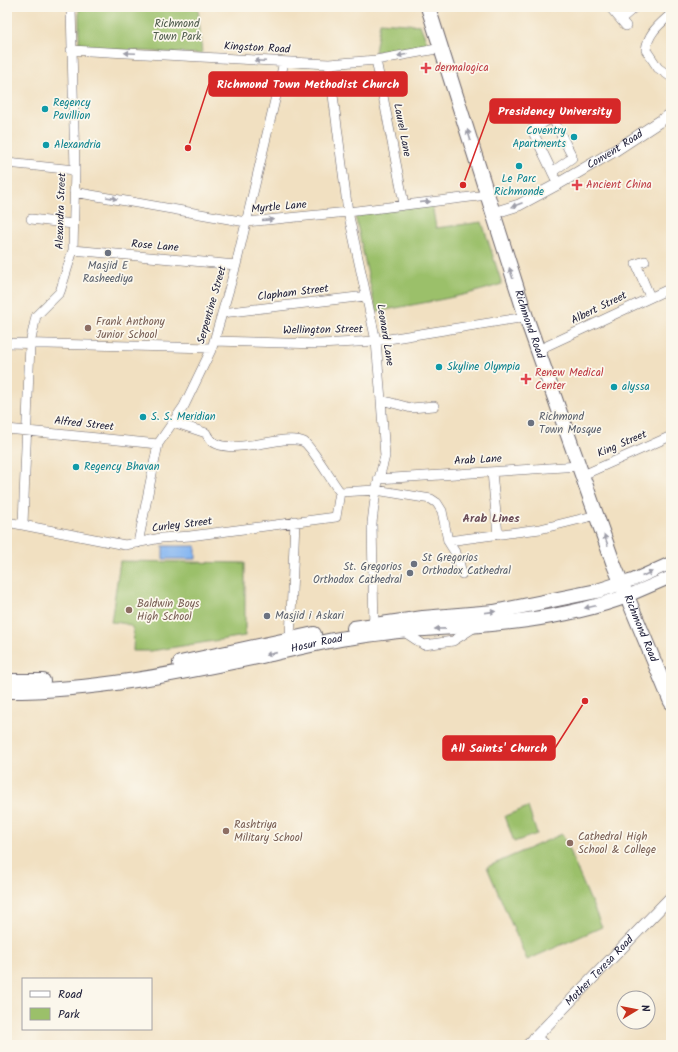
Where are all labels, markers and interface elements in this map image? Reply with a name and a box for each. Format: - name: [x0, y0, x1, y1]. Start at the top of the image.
- park label: Richmond Town Park: [153, 15, 202, 46]
- street label: Kingston Road: [223, 37, 291, 59]
- one-way arrow: [124, 50, 136, 57]
- one-way arrow: [397, 53, 410, 59]
- one-way arrow: [254, 57, 266, 64]
- place label: dermalogica: [435, 59, 489, 77]
- marker: dermalogica: [420, 62, 432, 74]
- callout: Richmond Town Methodist Church: [209, 72, 407, 96]
- text: Richmond Town Methodist Church: [217, 75, 400, 94]
- place label: Regency Pavillion: [53, 94, 91, 125]
- callout: Presidency University: [490, 99, 620, 123]
- street label: Laurel Lane: [388, 102, 416, 158]
- text: Presidency University: [498, 102, 613, 121]
- marker: Regency Pavillion: [40, 104, 50, 114]
- place label: Coventry Apartments: [512, 122, 567, 153]
- street label: Convent Road: [583, 125, 647, 174]
- one-way arrow: [466, 129, 472, 141]
- marker: Coventry Apartments: [569, 132, 579, 142]
- place label: Alexandria: [54, 136, 101, 154]
- marker: Alexandria: [41, 140, 51, 150]
- marker: Le Parc Richmonde: [514, 161, 524, 171]
- place label: Le Parc Richmonde: [494, 170, 544, 201]
- street label: Alexandra Street: [51, 172, 71, 250]
- place label: Ancient China: [586, 176, 652, 194]
- marker: Ancient China: [571, 179, 583, 191]
- one-way arrow: [106, 195, 119, 201]
- street label: Myrtle Lane: [250, 196, 308, 218]
- one-way arrow: [419, 199, 431, 205]
- one-way arrow: [511, 202, 523, 208]
- one-way arrow: [262, 216, 274, 223]
- street label: Rose Lane: [131, 235, 179, 257]
- marker: Masjid E Rasheediya: [103, 248, 113, 258]
- place label: Masjid E Rasheediya: [83, 257, 133, 288]
- street label: Serpentine Street: [192, 263, 232, 346]
- one-way arrow: [508, 266, 514, 278]
- street label: Clapham Street: [256, 280, 330, 306]
- street label: Albert Street: [568, 286, 631, 329]
- street label: Richmond Road: [509, 288, 549, 362]
- street label: Leonard Lane: [371, 303, 399, 367]
- place label: Frank Anthony Junior School: [96, 313, 166, 344]
- street label: Wellington Street: [283, 320, 364, 340]
- marker: Frank Anthony Junior School: [83, 323, 93, 333]
- place label: Skyline Olympia: [447, 358, 520, 376]
- marker: Skyline Olympia: [434, 362, 444, 372]
- place label: Renew Medical Center: [535, 364, 604, 395]
- marker: Renew Medical Center: [520, 373, 532, 385]
- place label: alyssa: [622, 378, 650, 396]
- marker: alyssa: [609, 382, 619, 392]
- place label: S. S. Meridian: [151, 408, 216, 426]
- place label: Richmond Town Mosque: [539, 408, 601, 439]
- street label: Alfred Street: [53, 412, 115, 436]
- marker: S. S. Meridian: [138, 412, 148, 422]
- marker: Richmond Town Mosque: [526, 418, 536, 428]
- street label: King Street: [594, 425, 650, 463]
- street label: Arab Lane: [454, 450, 502, 470]
- place label: Regency Bhavan: [84, 458, 160, 476]
- marker: Regency Bhavan: [71, 462, 81, 472]
- district label: Arab Lines: [462, 509, 520, 528]
- street label: Curley Street: [151, 512, 214, 538]
- one-way arrow: [602, 534, 608, 546]
- place label: St Gregorios Orthodox Cathedral: [422, 549, 511, 580]
- place label: St. Gregorios Orthodox Cathedral: [313, 558, 402, 589]
- marker: St Gregorios Orthodox Cathedral: [409, 559, 419, 569]
- marker: St. Gregorios Orthodox Cathedral: [405, 568, 415, 578]
- one-way arrow: [641, 571, 652, 577]
- street label: Richmond Road: [618, 592, 663, 665]
- place label: Baldwin Boys High School: [137, 595, 200, 626]
- one-way arrow: [584, 604, 596, 610]
- marker: Baldwin Boys High School: [124, 605, 134, 615]
- place label: Masjid i Askari: [275, 607, 344, 625]
- one-way arrow: [484, 609, 496, 616]
- marker: Masjid i Askari: [262, 611, 272, 621]
- one-way arrow: [434, 625, 446, 632]
- street label: Hosur Road: [289, 630, 344, 658]
- one-way arrow: [265, 652, 277, 658]
- callout: All Saints' Church: [443, 736, 555, 760]
- text: All Saints' Church: [451, 739, 547, 758]
- place label: Rashtriya Military School: [234, 816, 303, 847]
- marker: Rashtriya Military School: [221, 826, 231, 836]
- place label: Cathedral High School & College: [578, 828, 656, 859]
- marker: Cathedral High School & College: [565, 838, 575, 848]
- street label: Mother Teresa Road: [561, 931, 639, 1011]
- legend: [22, 978, 152, 1030]
- text: Road: [58, 985, 83, 1004]
- north arrow: [616, 990, 656, 1030]
- text: N: [635, 1003, 654, 1013]
- text: Park: [58, 1005, 80, 1024]

